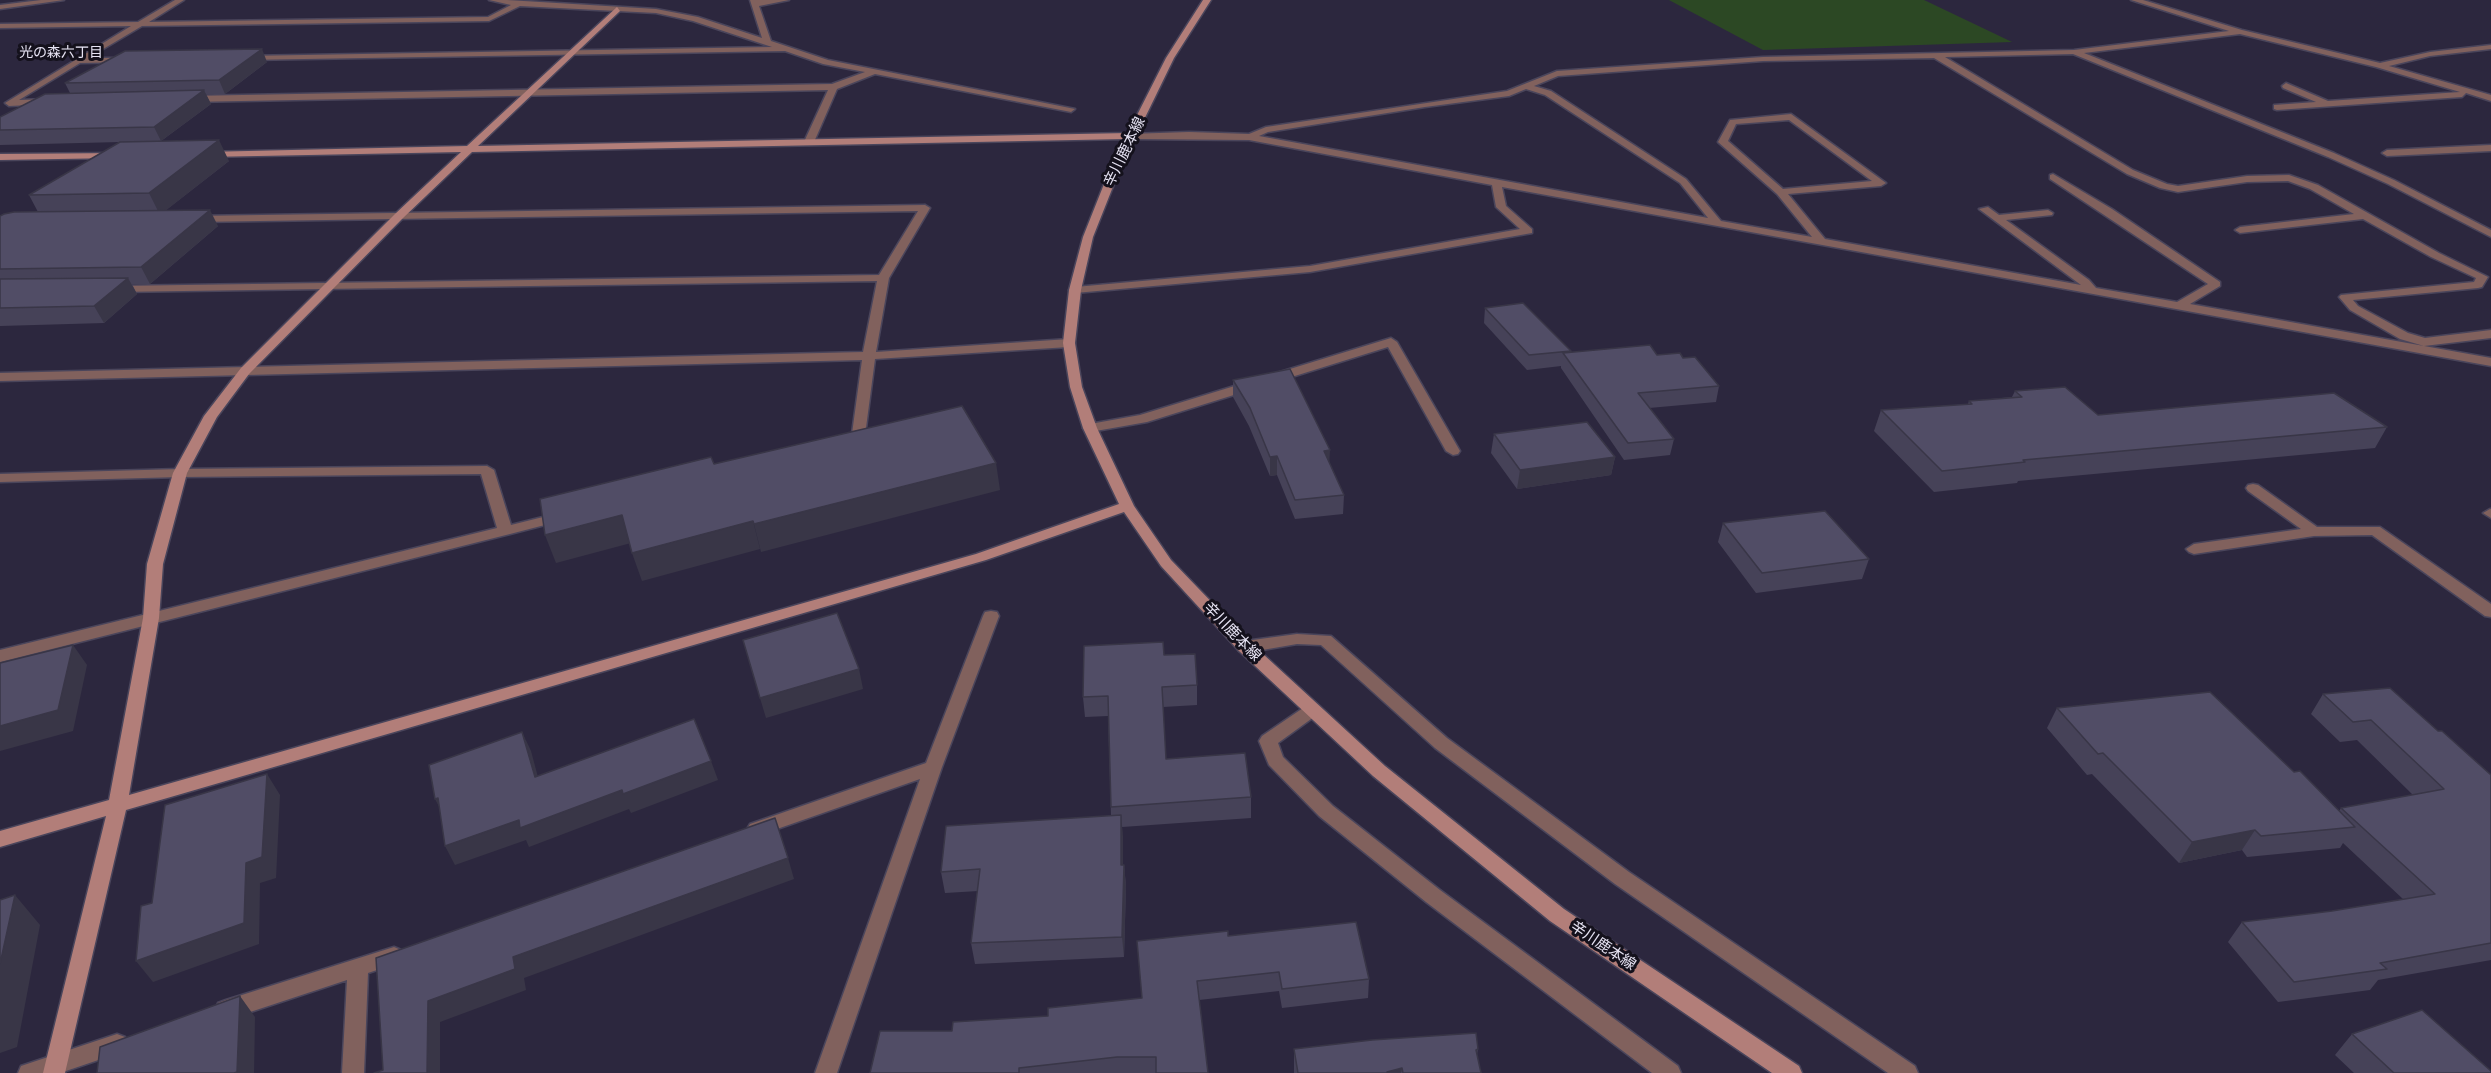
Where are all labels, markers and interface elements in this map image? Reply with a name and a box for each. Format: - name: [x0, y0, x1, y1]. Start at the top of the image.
- district label: 光の森六丁目: [19, 45, 103, 61]
- street label: 辛川鹿本線: [1100, 114, 1150, 190]
- street label: 辛川鹿本線: [1199, 599, 1265, 665]
- street label: 辛川鹿本線: [1567, 918, 1639, 974]

